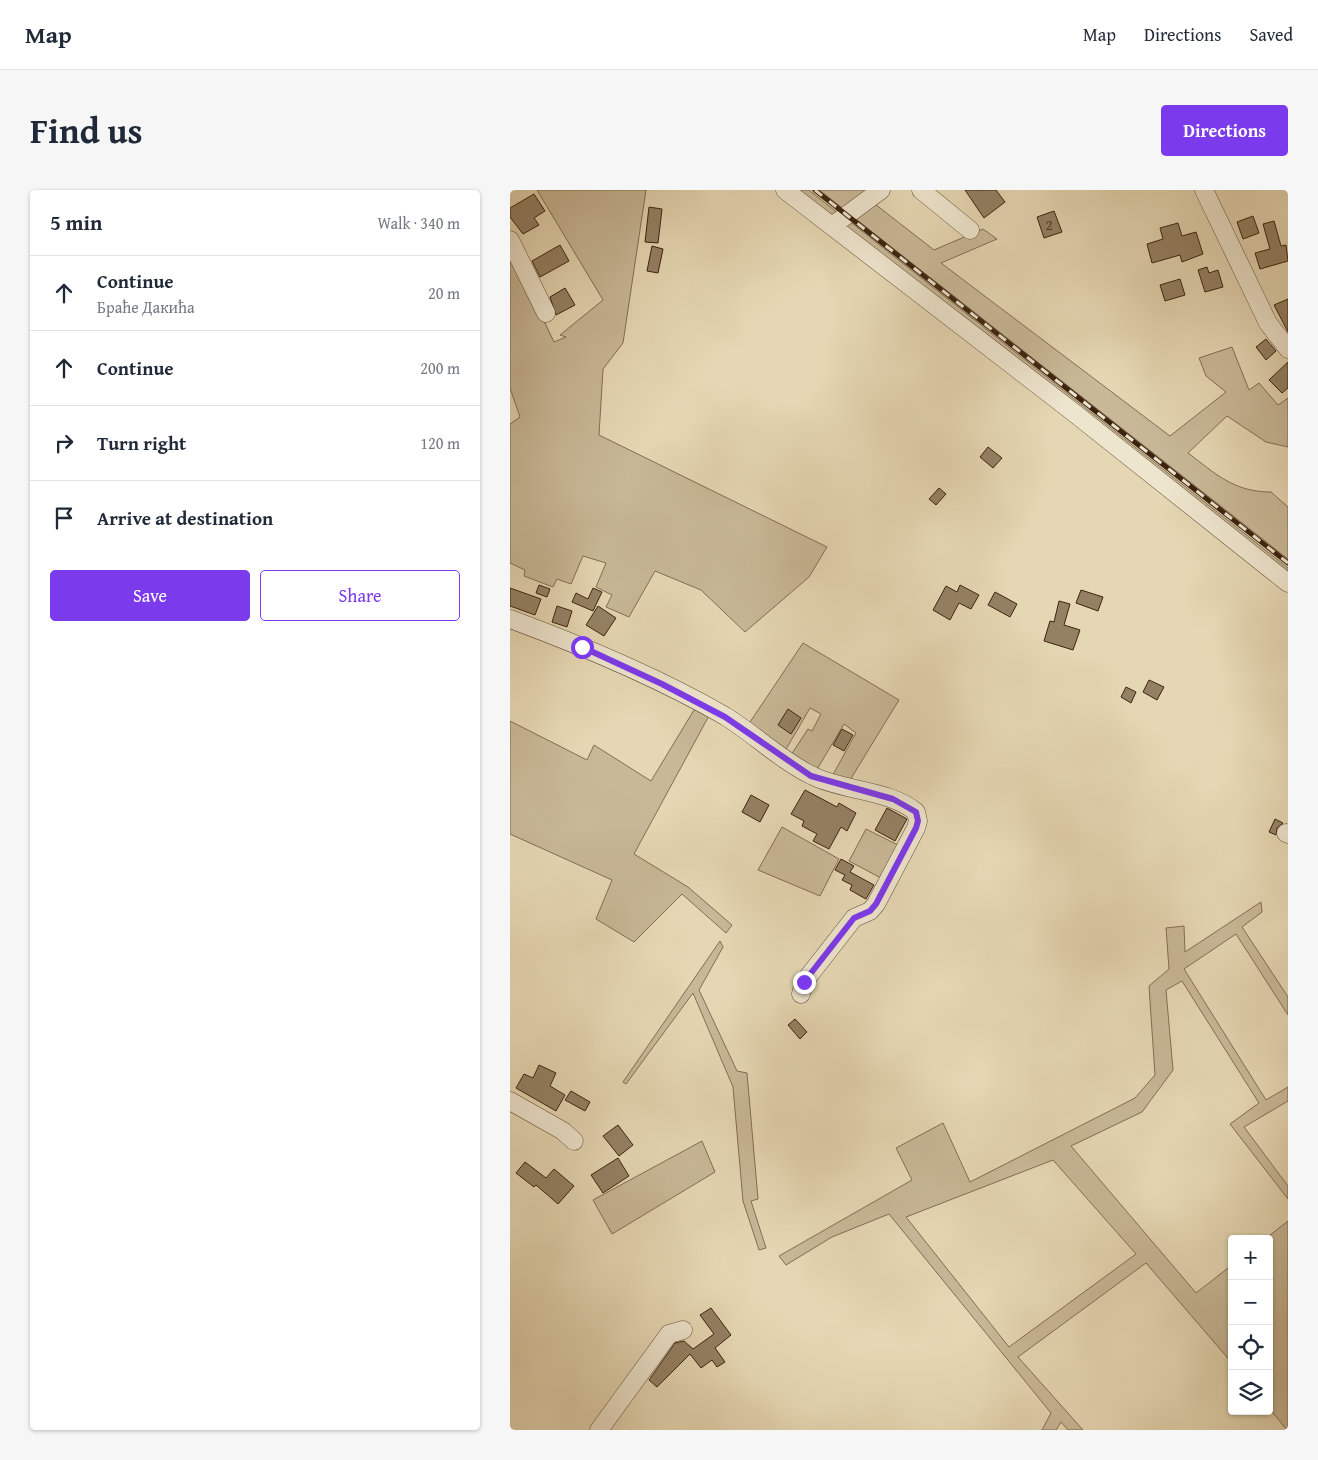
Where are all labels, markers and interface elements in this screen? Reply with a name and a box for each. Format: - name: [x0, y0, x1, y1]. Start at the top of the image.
- text: Map: [25, 17, 72, 52]
- text: Map: [1083, 21, 1116, 48]
- text: Directions: [1144, 21, 1221, 48]
- text: Saved: [1249, 21, 1293, 48]
- text: Find us: [30, 105, 143, 156]
- button: Directions: [1161, 105, 1288, 156]
- text: 5 min: [50, 207, 102, 238]
- text: Walk · 340 m: [377, 211, 460, 235]
- house number: 2: [1045, 214, 1053, 235]
- text: Continue: [97, 267, 174, 295]
- icon: ahead: [50, 279, 78, 307]
- text: 20 m: [428, 281, 460, 305]
- text: Браће Дакића: [97, 295, 195, 319]
- icon: ahead: [50, 354, 78, 382]
- text: Continue: [97, 354, 174, 382]
- text: 200 m: [420, 356, 460, 380]
- icon: right: [50, 429, 78, 457]
- text: Turn right: [97, 429, 186, 457]
- text: 120 m: [420, 431, 460, 455]
- icon: arrive: [50, 504, 78, 532]
- text: Arrive at destination: [97, 504, 273, 532]
- button: Save: [50, 570, 250, 621]
- button: Share: [260, 570, 460, 621]
- route start: [571, 636, 594, 659]
- route end: [793, 971, 816, 994]
- map controls: [1228, 1235, 1273, 1415]
- button: +: [1228, 1235, 1273, 1280]
- button: −: [1228, 1280, 1273, 1325]
- button: locate: [1228, 1325, 1273, 1370]
- button: layers: [1228, 1370, 1273, 1415]

